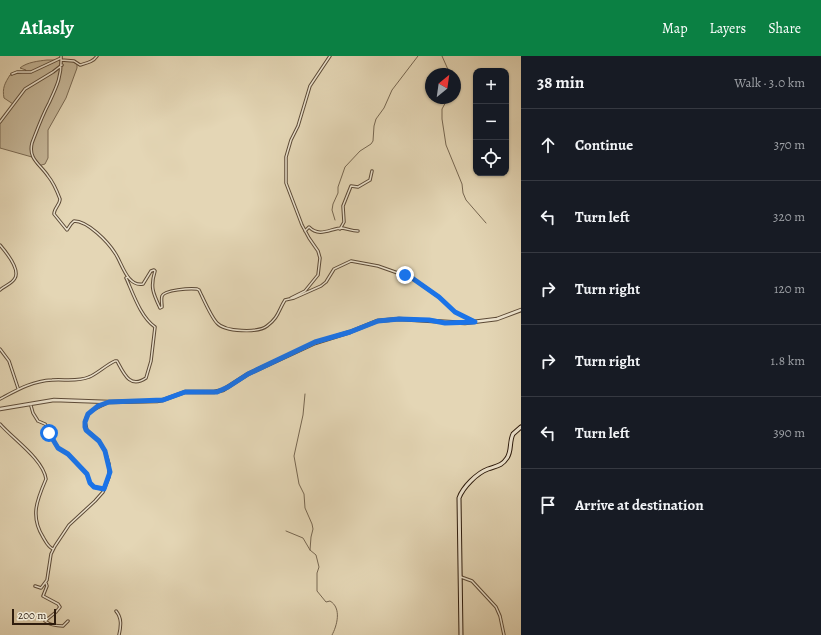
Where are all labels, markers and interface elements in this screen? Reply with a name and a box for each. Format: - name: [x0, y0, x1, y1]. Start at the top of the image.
- text: Atlasly: [20, 15, 74, 41]
- text: Map: [662, 19, 688, 38]
- text: Layers: [710, 19, 746, 38]
- text: Share: [768, 19, 801, 38]
- north arrow: [425, 68, 461, 104]
- map controls: [473, 68, 509, 176]
- button: +: [473, 68, 509, 104]
- text: 38 min: [537, 71, 584, 94]
- text: Walk · 3.0 km: [734, 74, 805, 91]
- button: −: [473, 104, 509, 140]
- icon: ahead: [537, 134, 559, 156]
- text: Continue: [575, 135, 633, 155]
- text: 370 m: [774, 136, 805, 153]
- button: locate: [473, 140, 509, 176]
- icon: left: [537, 206, 559, 228]
- text: Turn left: [575, 207, 630, 227]
- text: 320 m: [773, 208, 805, 225]
- route end: [396, 266, 414, 284]
- icon: right: [537, 278, 559, 300]
- text: Turn right: [575, 279, 640, 299]
- text: 120 m: [774, 280, 805, 297]
- icon: right: [537, 350, 559, 372]
- text: Turn right: [575, 351, 640, 371]
- text: 1.8 km: [770, 352, 805, 369]
- icon: left: [537, 422, 559, 444]
- text: Turn left: [575, 423, 630, 443]
- route start: [40, 424, 58, 442]
- text: 390 m: [773, 424, 805, 441]
- icon: arrive: [537, 494, 559, 516]
- text: Arrive at destination: [575, 495, 704, 515]
- scale bar: [12, 607, 56, 626]
- text: 200 m: [18, 608, 46, 623]

